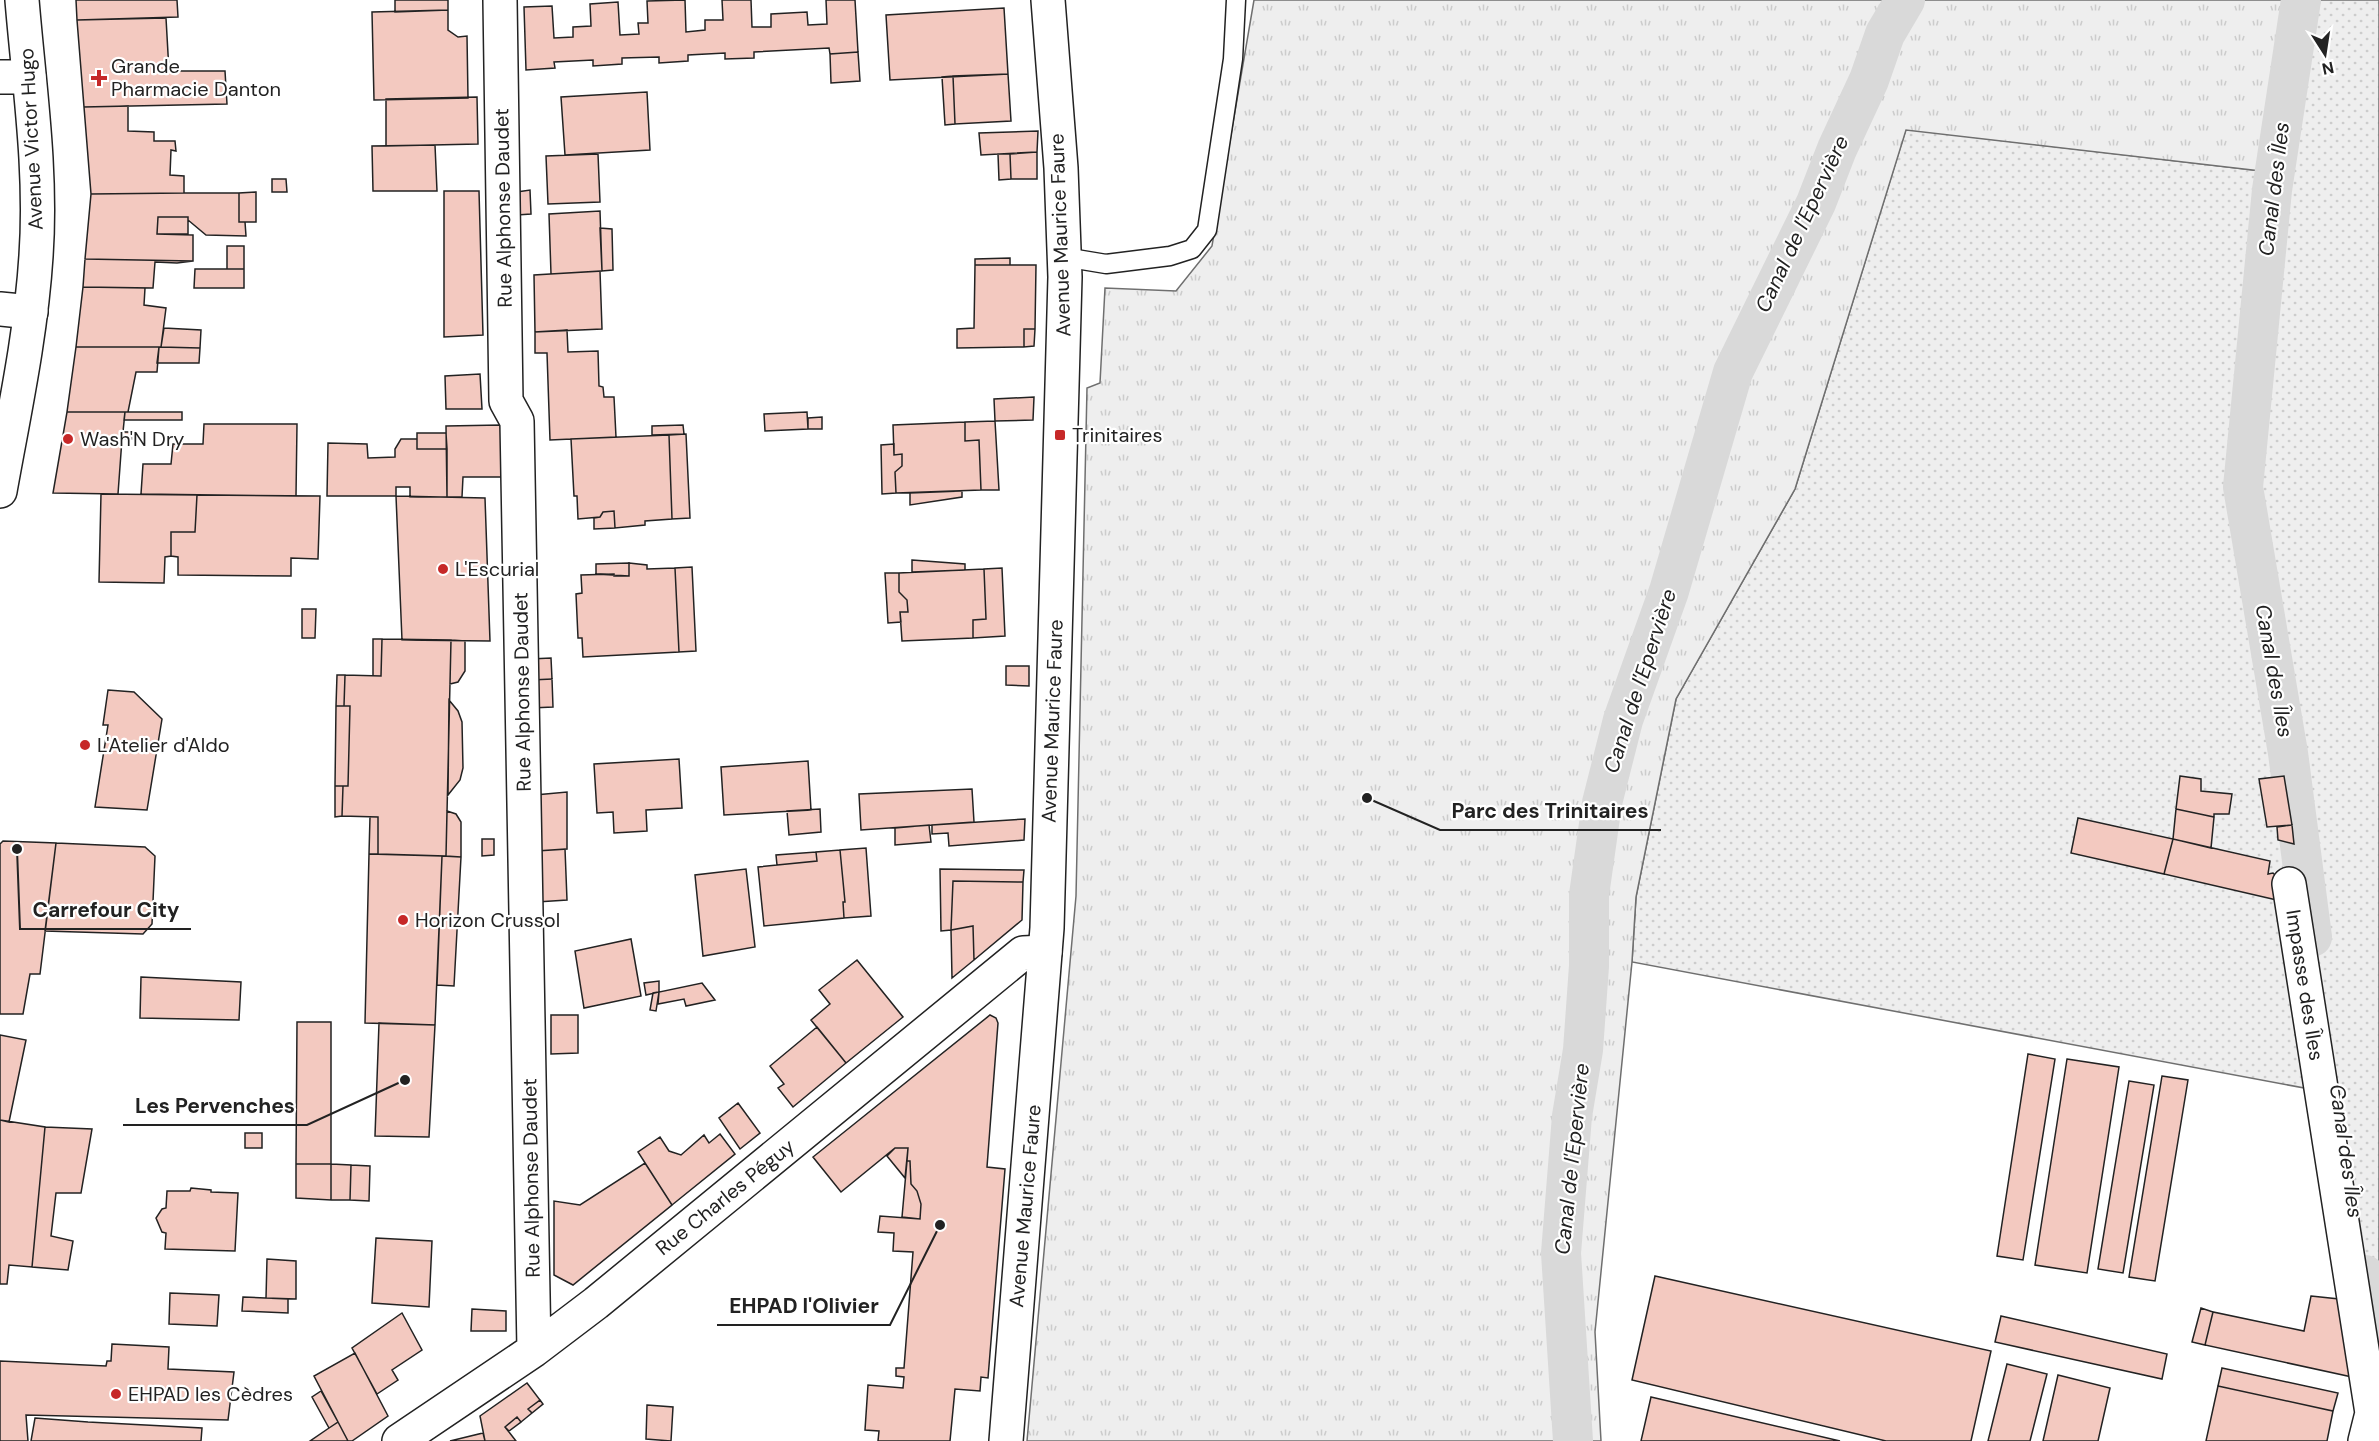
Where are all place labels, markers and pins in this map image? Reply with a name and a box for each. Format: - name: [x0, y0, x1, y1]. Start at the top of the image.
- place label: Grande Pharmacie Danton: [111, 53, 281, 102]
- marker: Grande Pharmacie Danton: [92, 71, 106, 85]
- place label: Trinitaires: [1072, 422, 1163, 448]
- place label: Wash'N Dry: [80, 426, 184, 452]
- marker: Trinitaires: [1053, 428, 1067, 442]
- marker: Wash'N Dry: [61, 432, 75, 446]
- place label: L'Escurial: [455, 556, 539, 582]
- marker: L'Escurial: [436, 562, 450, 576]
- place label: L'Atelier d'Aldo: [97, 732, 230, 758]
- marker: L'Atelier d'Aldo: [78, 738, 92, 752]
- callout: Parc des Trinitaires: [1440, 791, 1661, 830]
- callout: Carrefour City: [20, 890, 191, 929]
- place label: Horizon Crussol: [415, 907, 560, 933]
- marker: Horizon Crussol: [396, 913, 410, 927]
- callout: Les Pervenches: [123, 1086, 307, 1125]
- callout: EHPAD l'Olivier: [717, 1286, 890, 1325]
- place label: EHPAD les Cèdres: [128, 1381, 293, 1407]
- marker: EHPAD les Cèdres: [109, 1387, 123, 1401]

